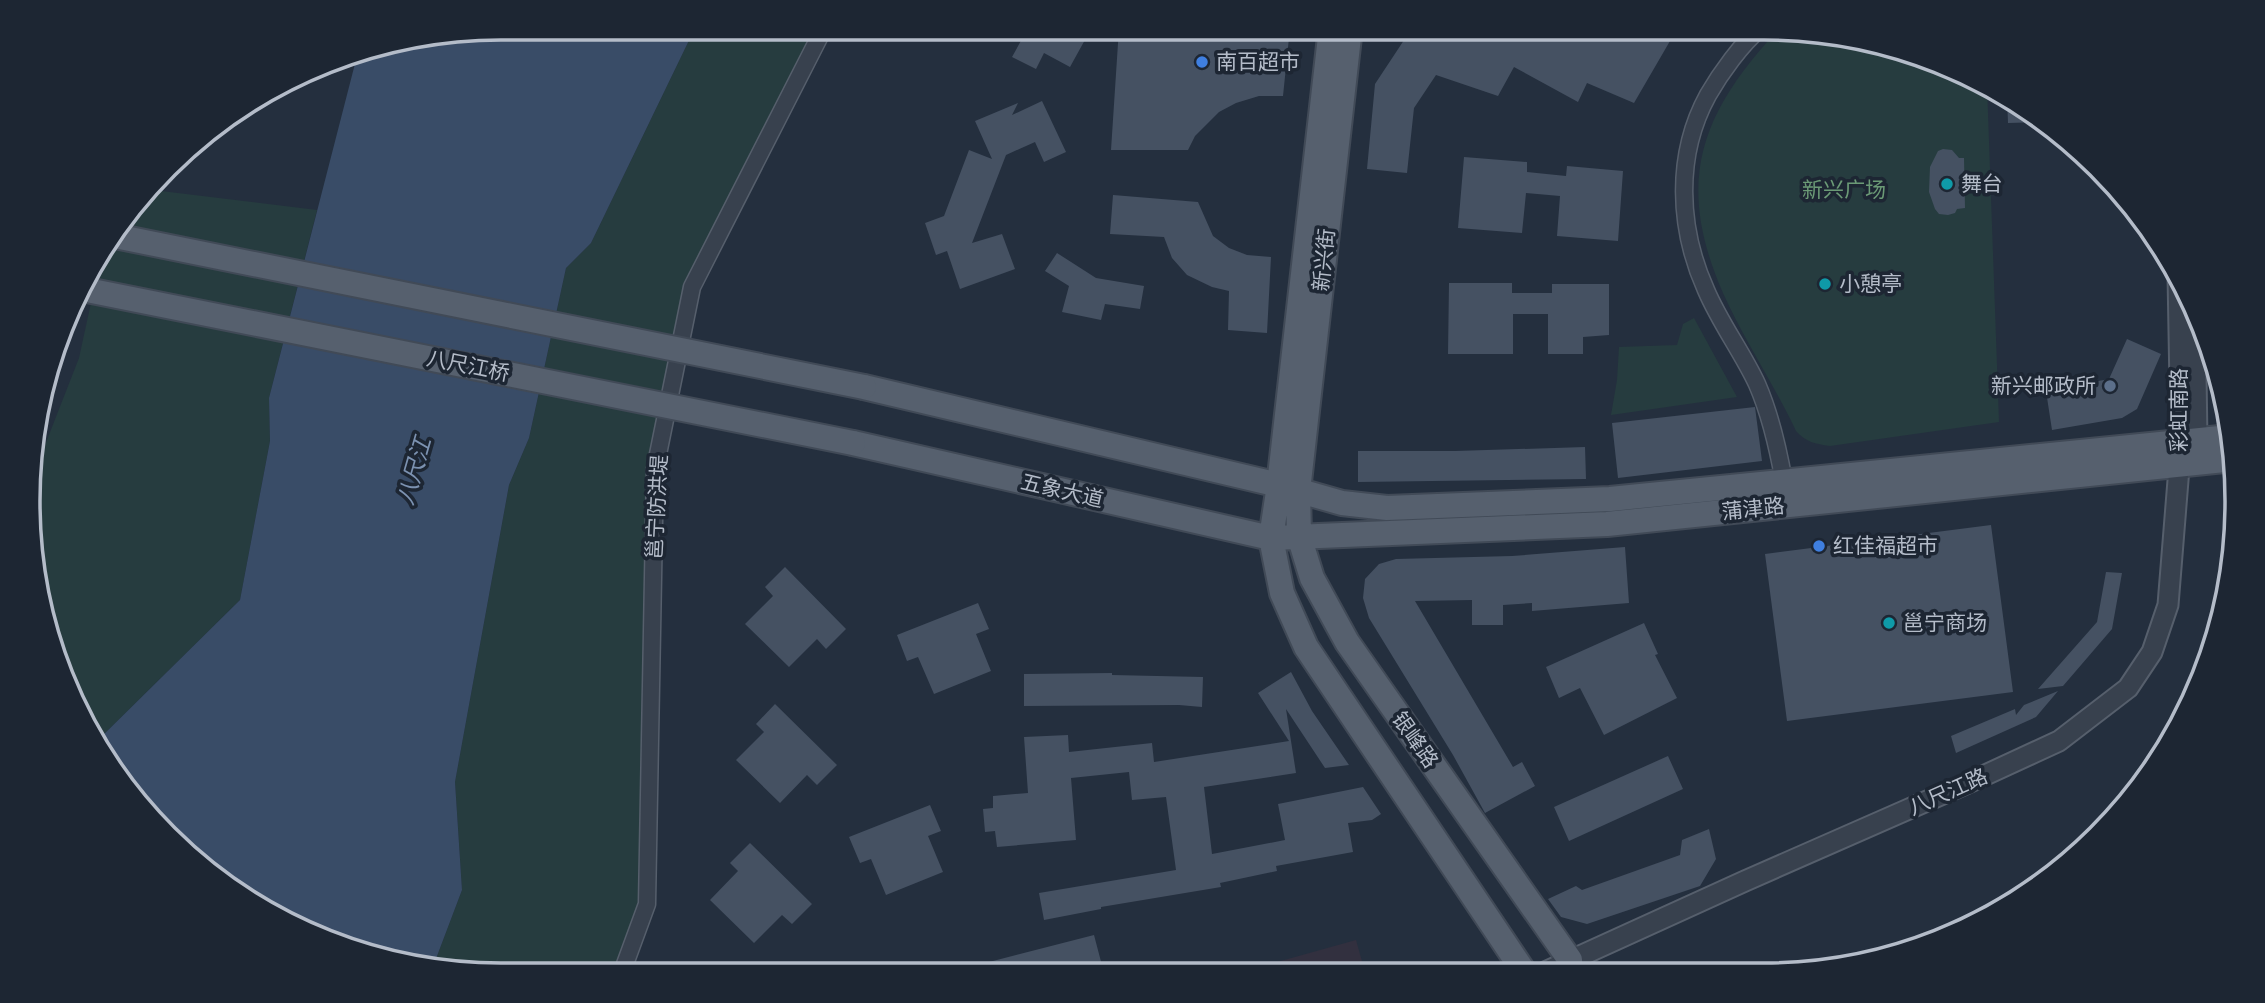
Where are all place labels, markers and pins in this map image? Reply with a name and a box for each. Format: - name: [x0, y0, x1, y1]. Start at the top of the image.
- place label: 南百超市: [1216, 51, 1300, 73]
- marker: 南百超市: [1194, 54, 1210, 70]
- place label: 舞台: [1961, 173, 2003, 195]
- marker: 舞台: [1939, 176, 1955, 192]
- place label: 小憩亭: [1839, 273, 1902, 295]
- marker: 小憩亭: [1817, 276, 1833, 292]
- place label: 新兴邮政所: [1991, 375, 2096, 397]
- marker: 新兴邮政所: [2102, 378, 2118, 394]
- place label: 红佳福超市: [1833, 535, 1938, 557]
- marker: 红佳福超市: [1811, 538, 1827, 554]
- place label: 邕宁商场: [1903, 612, 1987, 634]
- marker: 邕宁商场: [1881, 615, 1897, 631]

